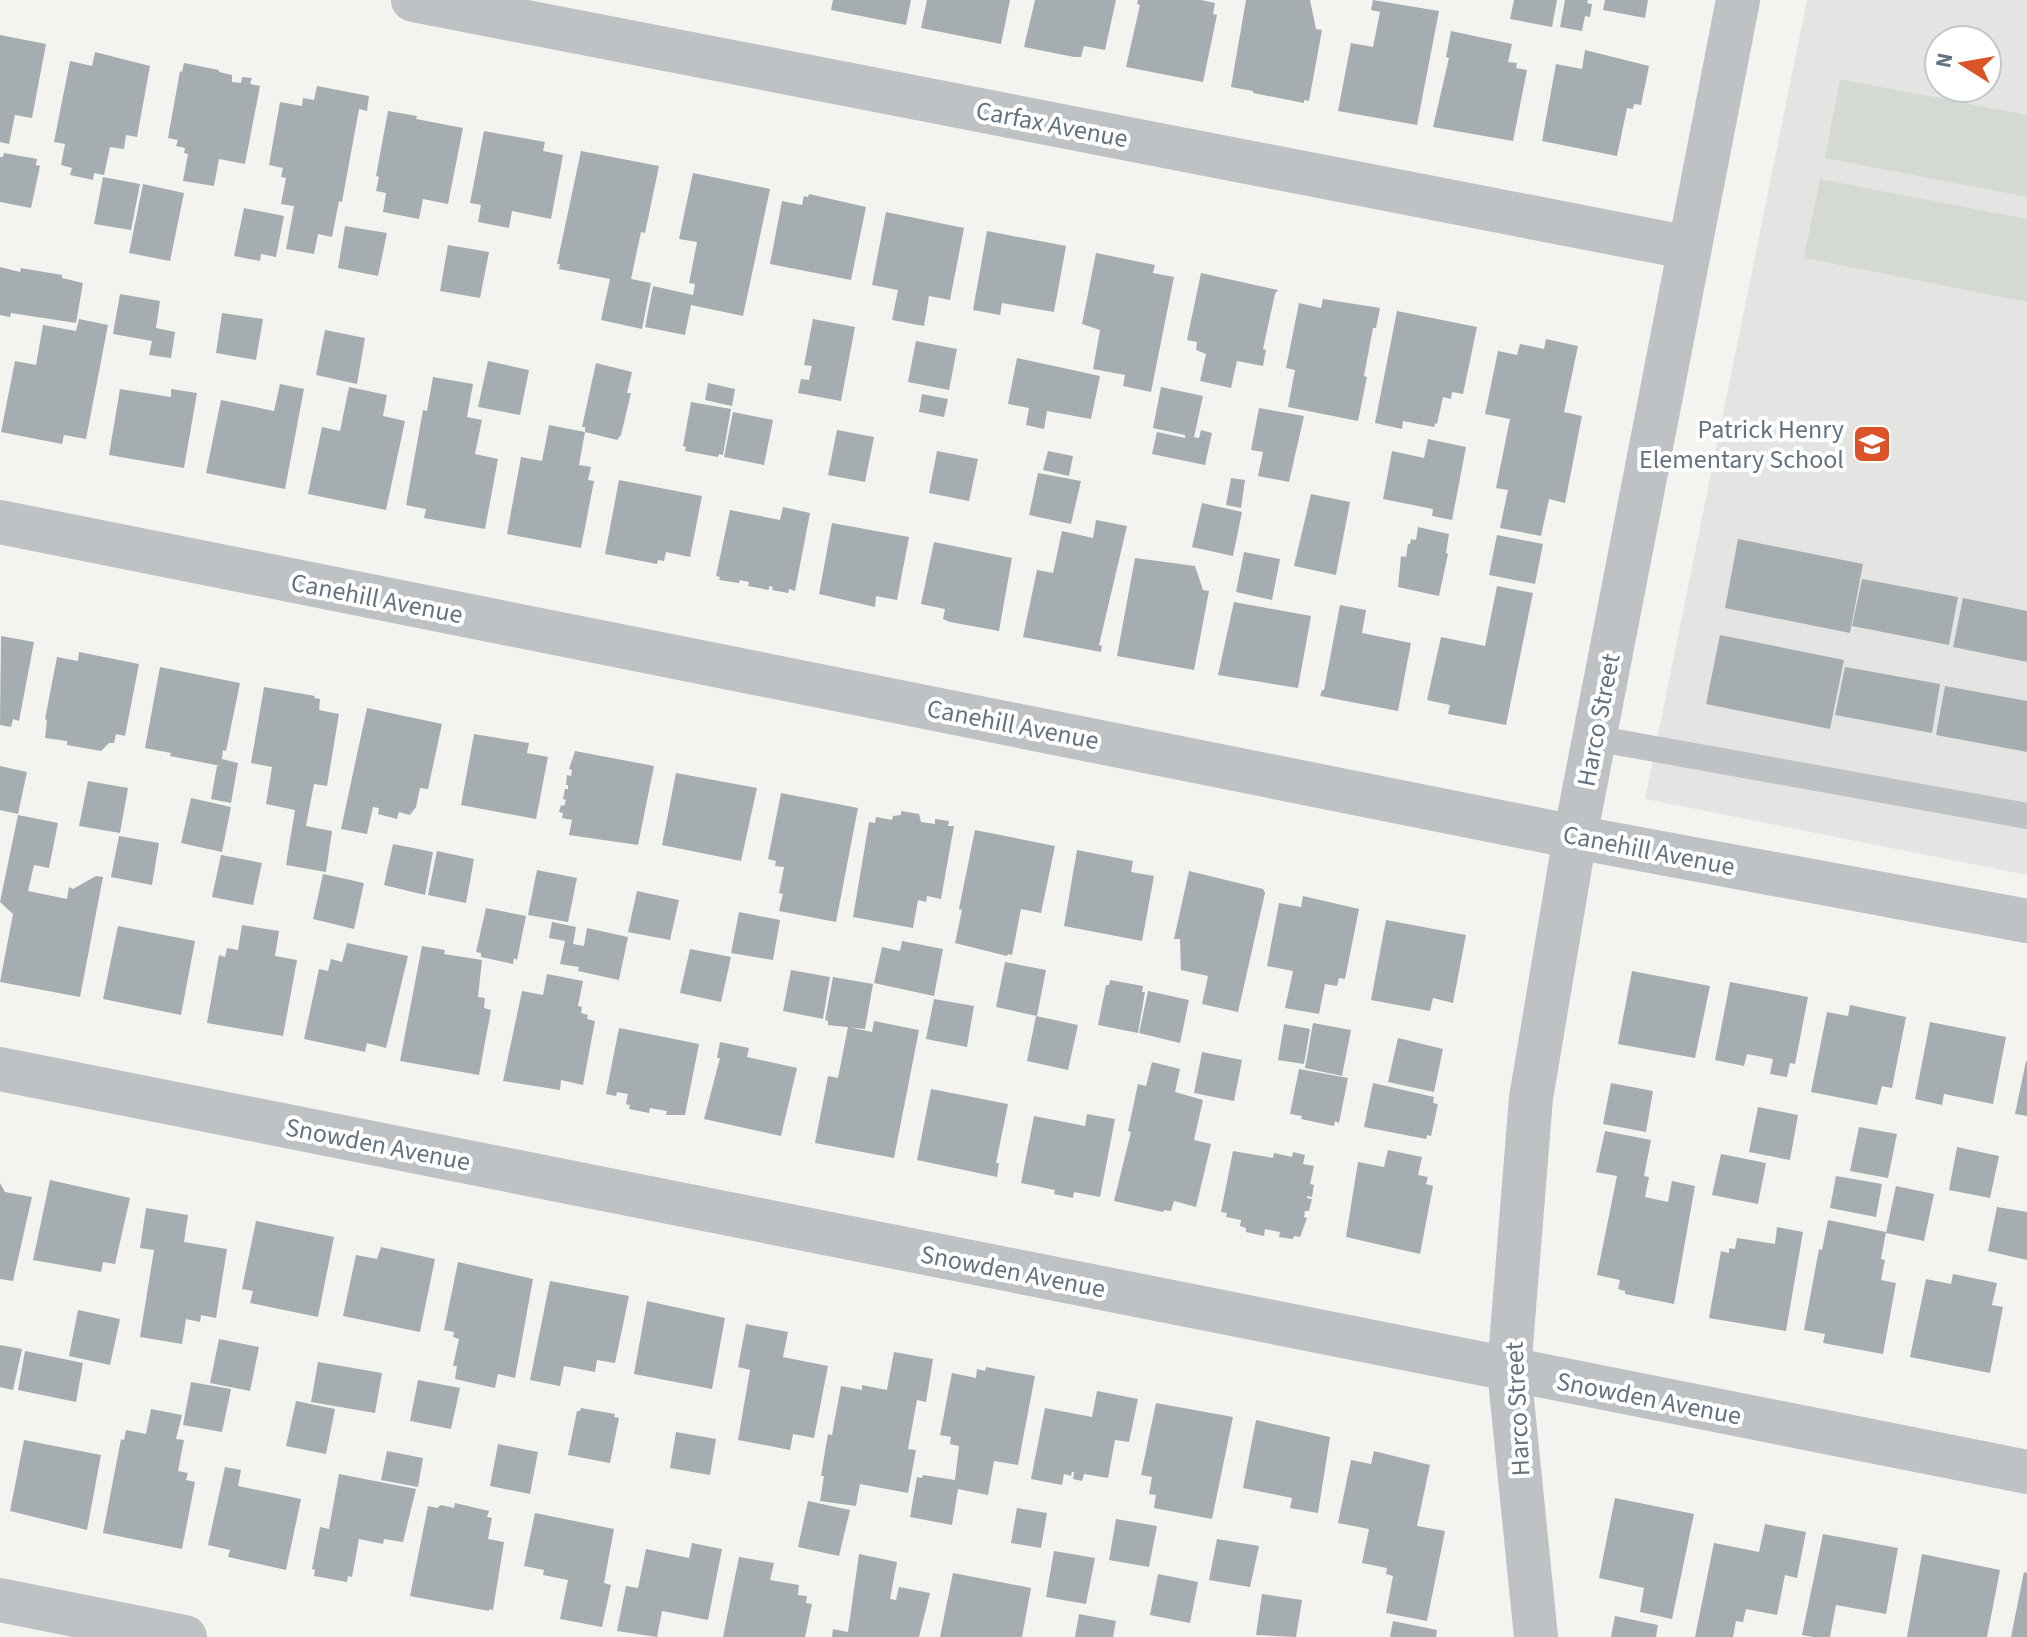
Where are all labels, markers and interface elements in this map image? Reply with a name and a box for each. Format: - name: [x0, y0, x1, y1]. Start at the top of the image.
- north arrow: [1923, 24, 2003, 104]
- text: N: [1927, 50, 1961, 71]
- street label: Carfax Avenue: [973, 92, 1131, 157]
- place label: Patrick Henry Elementary School: [1639, 411, 1844, 478]
- school or university icon: Patrick Henry Elementary School: [1851, 423, 1893, 465]
- street label: Canehill Avenue: [288, 564, 466, 633]
- street label: Harco Street: [1567, 650, 1630, 790]
- street label: Canehill Avenue: [924, 690, 1102, 759]
- street label: Canehill Avenue: [1560, 816, 1738, 885]
- street label: Snowden Avenue: [282, 1108, 474, 1181]
- street label: Snowden Avenue: [917, 1235, 1109, 1308]
- street label: Harco Street: [1495, 1341, 1539, 1477]
- street label: Snowden Avenue: [1553, 1362, 1745, 1435]

